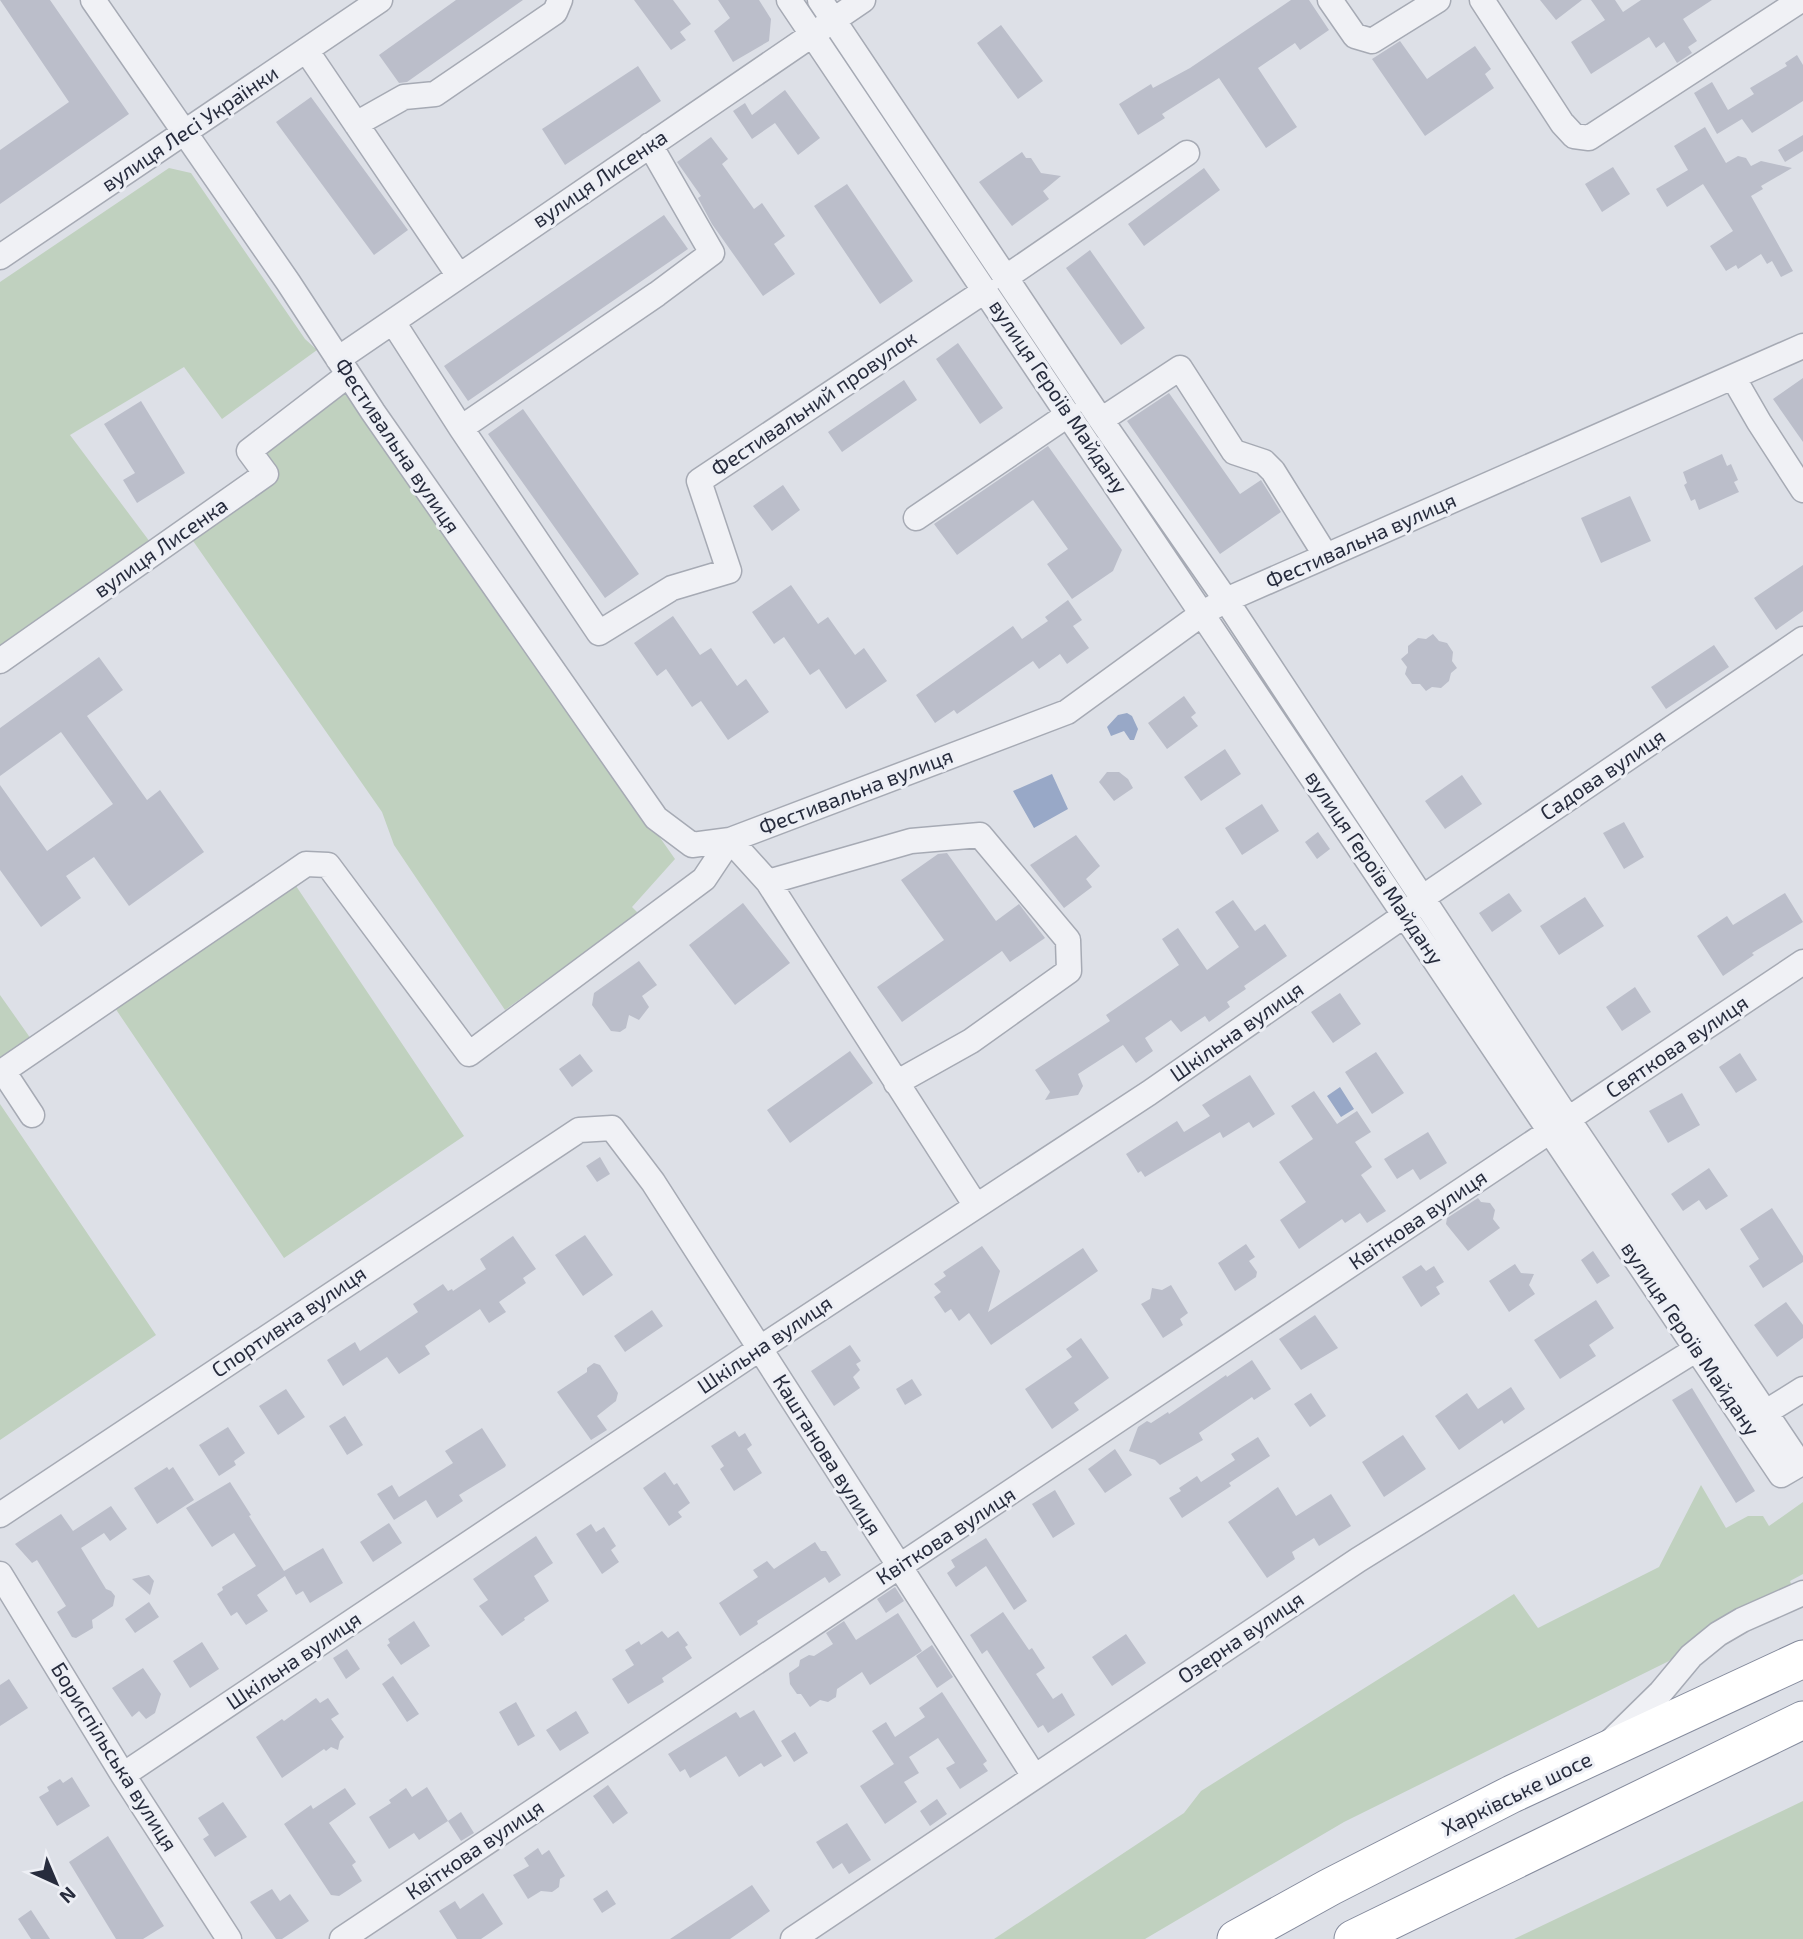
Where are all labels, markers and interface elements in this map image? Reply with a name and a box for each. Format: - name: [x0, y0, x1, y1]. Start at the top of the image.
- street label: вулиця Лесі Українки: [96, 59, 283, 197]
- street label: вулиця Лисенка: [527, 123, 672, 233]
- street label: вулиця Героїв Майдану: [984, 294, 1134, 499]
- street label: Фестивальний провулок: [706, 325, 921, 482]
- street label: Фестивальна вулиця: [329, 353, 466, 538]
- street label: Фестивальна вулиця: [1261, 486, 1460, 594]
- street label: вулиця Лисенка: [89, 491, 232, 603]
- street label: Садова вулиця: [1535, 723, 1670, 826]
- street label: Фестивальна вулиця: [755, 742, 956, 840]
- street label: вулиця Героїв Майдану: [1300, 765, 1450, 970]
- street label: Шкільна вулиця: [1165, 975, 1308, 1087]
- street label: Святкова вулиця: [1600, 989, 1753, 1103]
- street label: Квіткова вулиця: [1343, 1163, 1491, 1275]
- street label: вулиця Героїв Майдану: [1616, 1236, 1766, 1441]
- street label: Спортивна вулиця: [206, 1260, 371, 1383]
- street label: Шкільна вулиця: [692, 1289, 837, 1399]
- street label: Каштанова вулиця: [768, 1369, 888, 1540]
- street label: Квіткова вулиця: [871, 1480, 1020, 1590]
- street label: Озерна вулиця: [1172, 1585, 1308, 1689]
- street label: Шкільна вулиця: [221, 1605, 366, 1715]
- street label: Бориспільська вулиця: [46, 1657, 184, 1856]
- street label: Харківське шосе: [1437, 1746, 1595, 1840]
- street label: Квіткова вулиця: [400, 1793, 548, 1905]
- north arrow: [21, 1848, 91, 1918]
- text: N: [55, 1883, 81, 1909]

